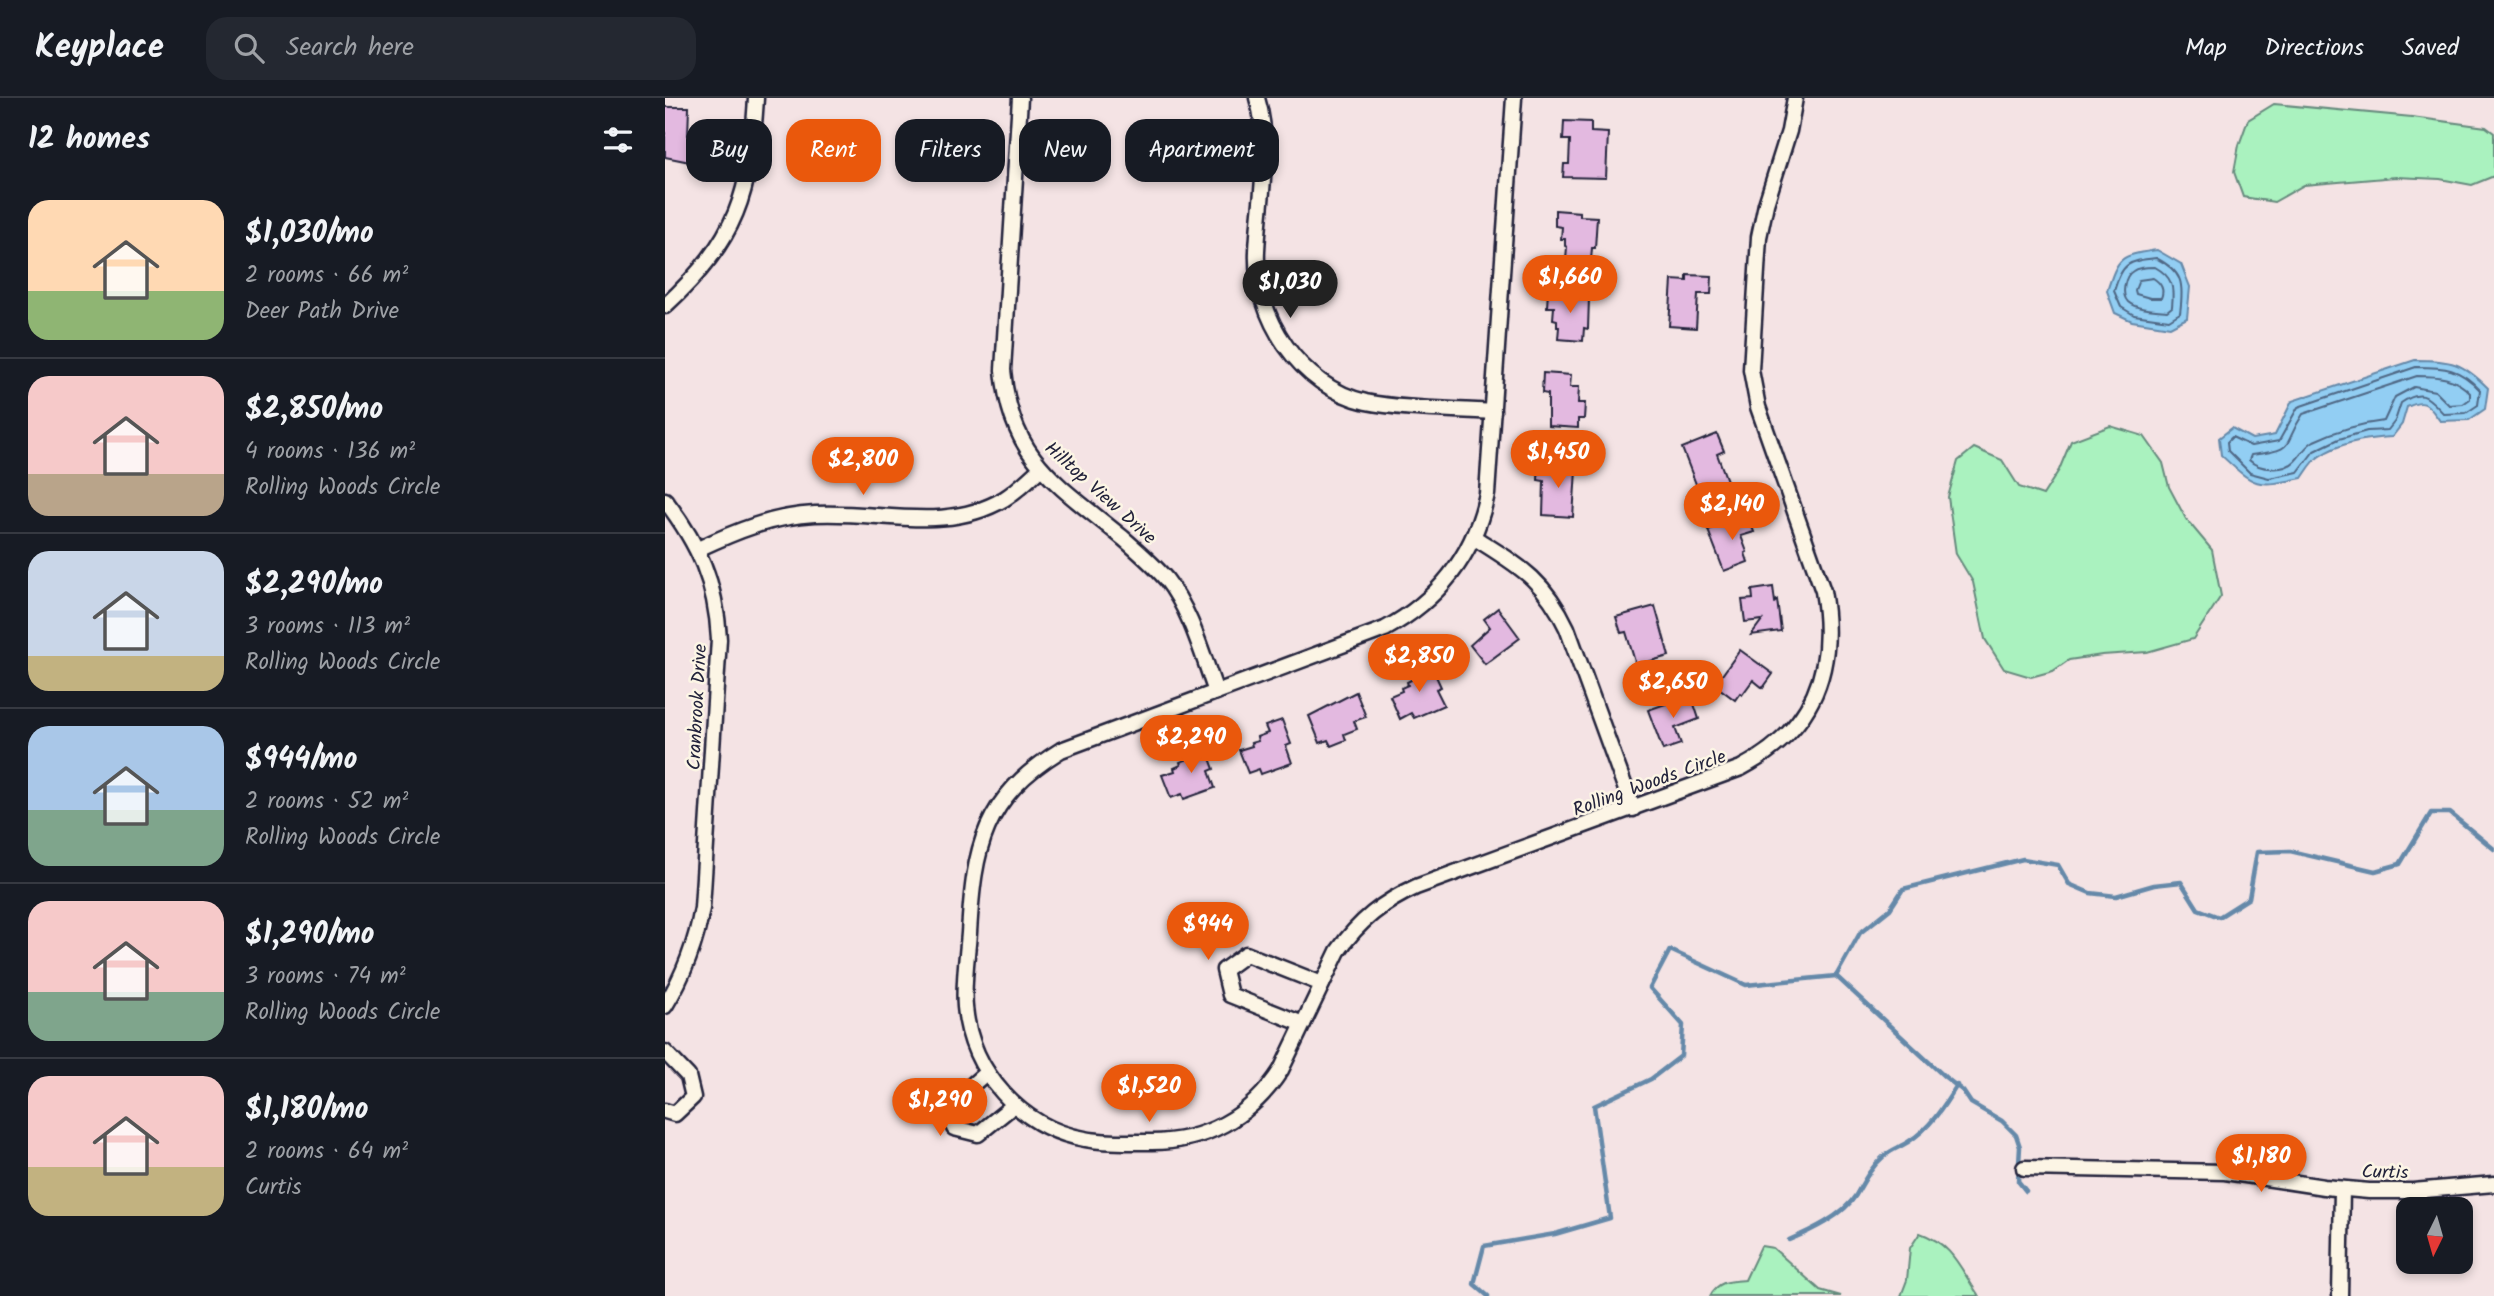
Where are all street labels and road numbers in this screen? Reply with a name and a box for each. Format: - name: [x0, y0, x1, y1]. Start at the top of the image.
- street label: Hilltop View Drive: [1037, 435, 1163, 553]
- street label: Cranbrook Drive: [680, 643, 716, 771]
- street label: Rolling Woods Circle: [1569, 742, 1731, 826]
- street label: Curtis: [2361, 1158, 2409, 1188]

